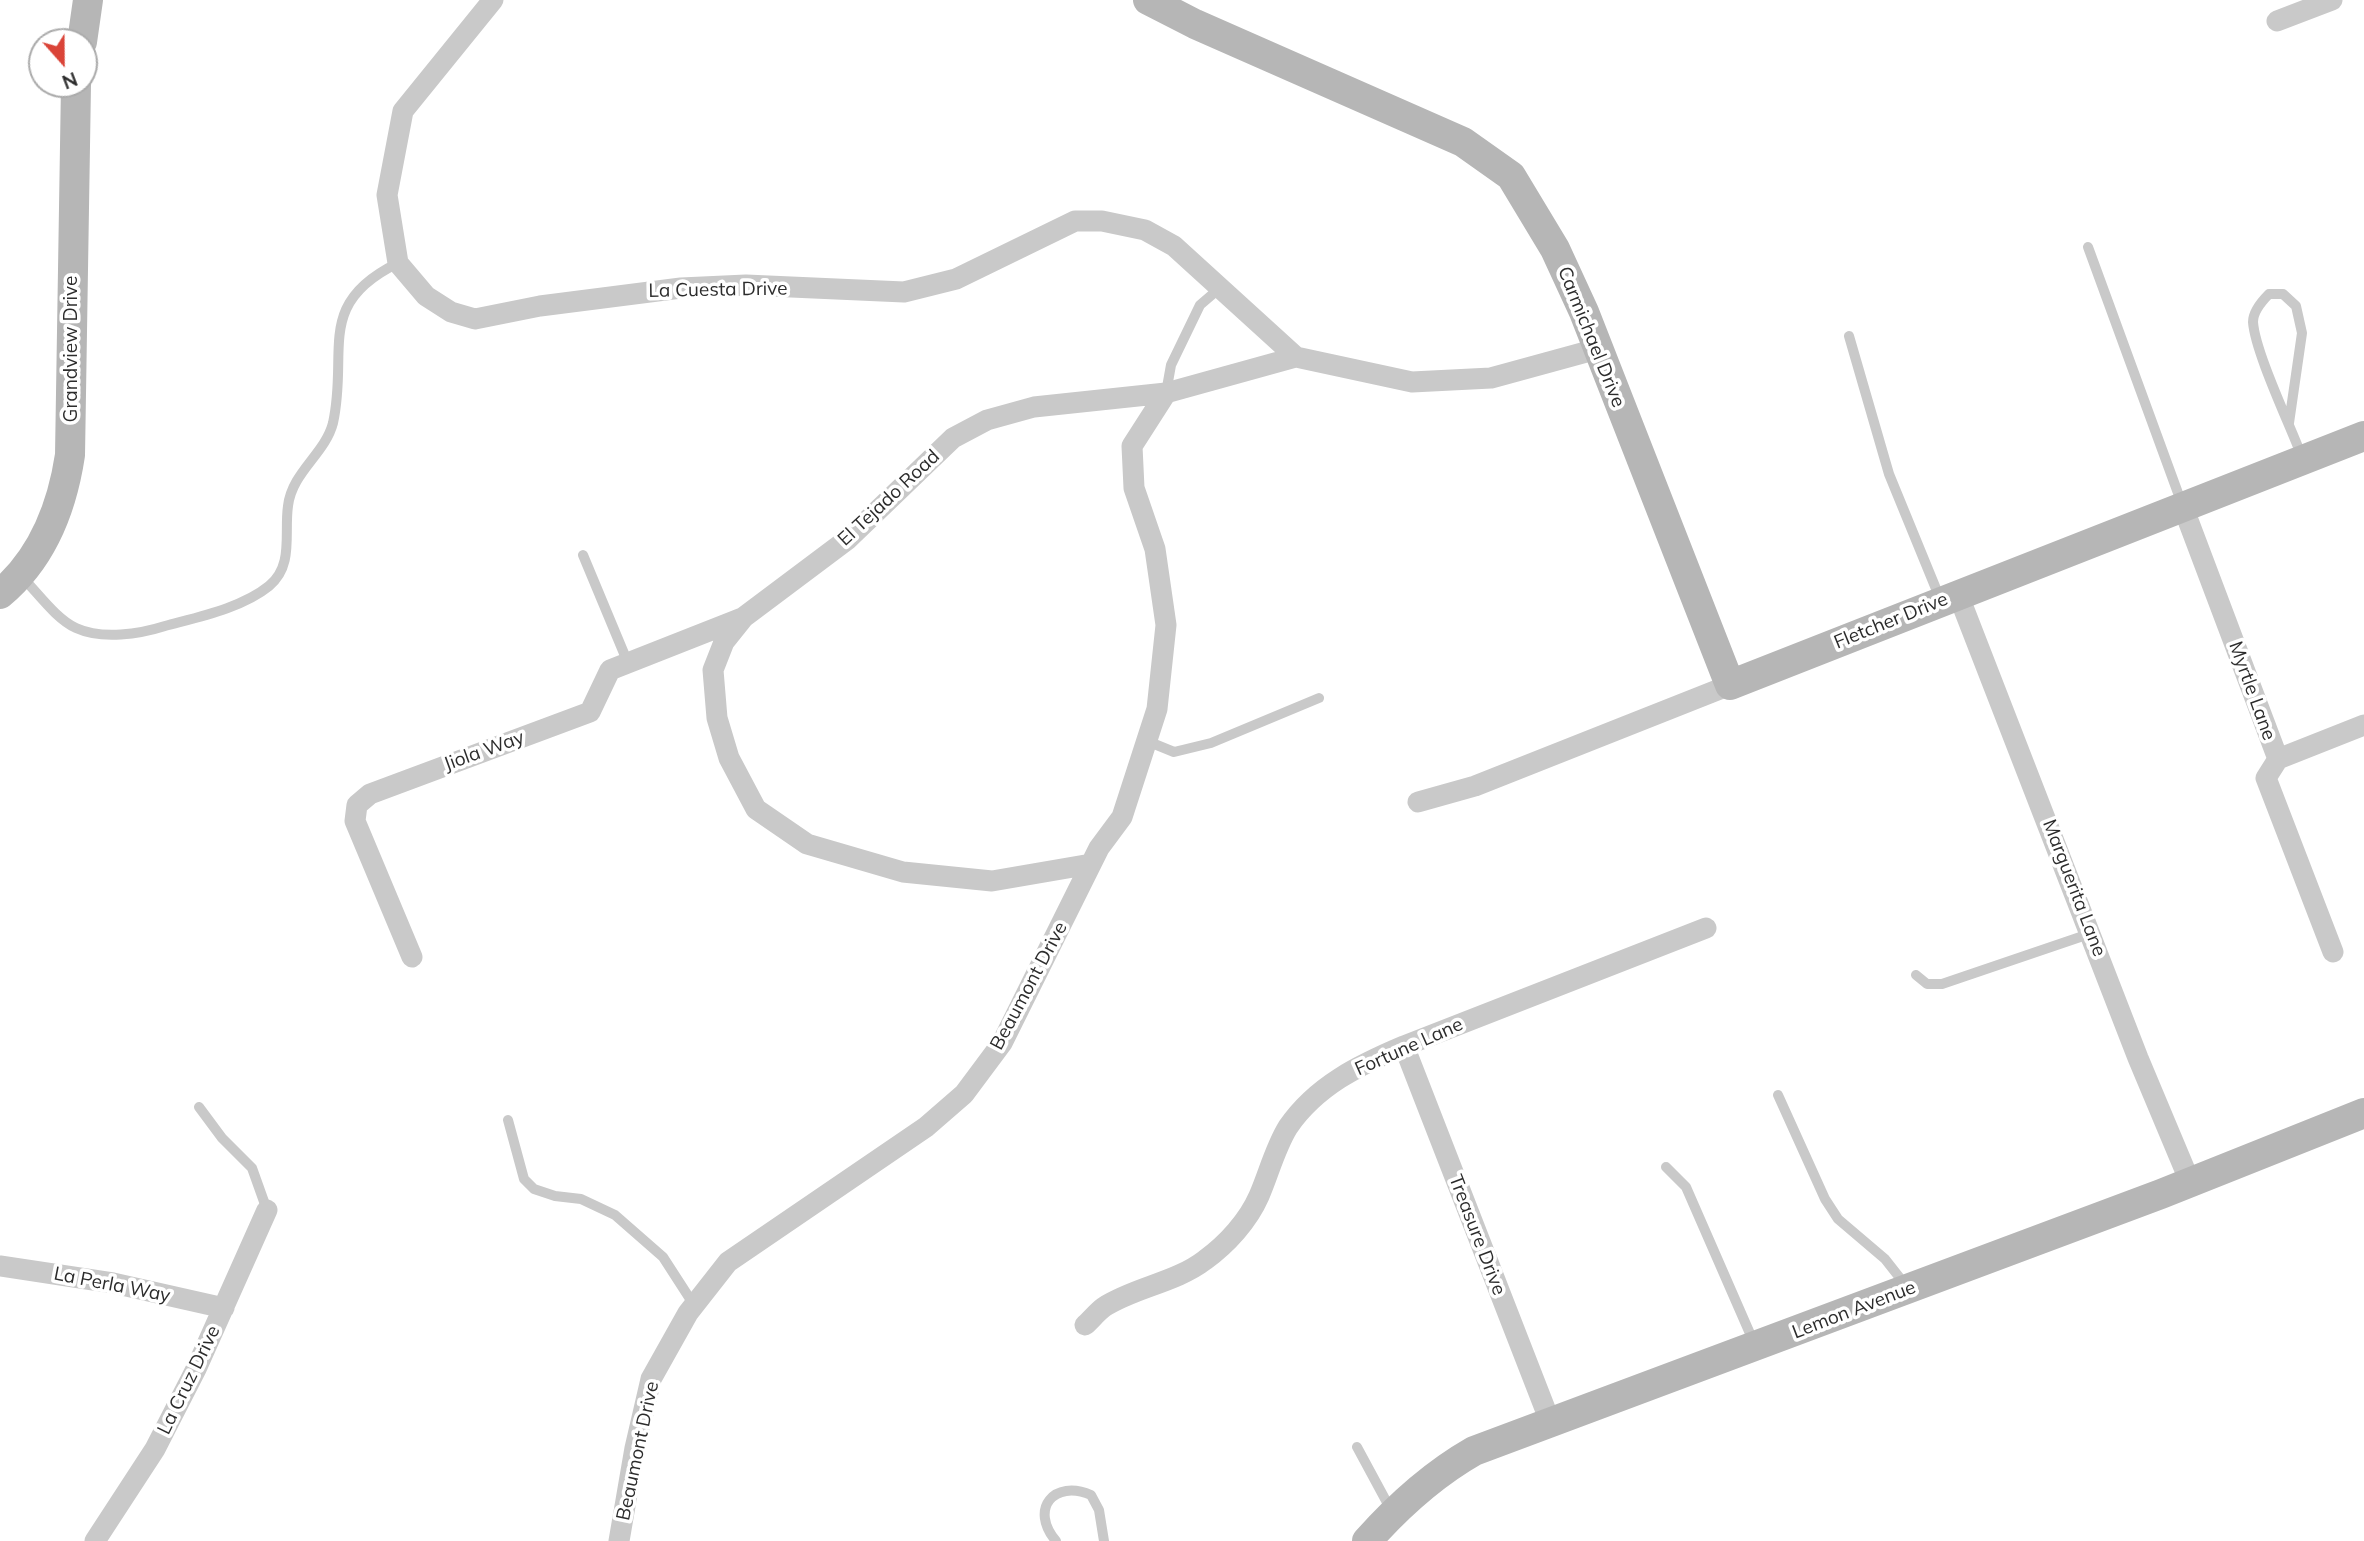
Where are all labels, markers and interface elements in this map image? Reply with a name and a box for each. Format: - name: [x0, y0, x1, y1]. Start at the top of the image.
- north arrow: [28, 28, 98, 98]
- text: N: [59, 67, 81, 95]
- street label: Carmichael Drive: [1552, 263, 1630, 411]
- street label: Grandview Drive: [60, 276, 82, 422]
- street label: La Cuesta Drive: [648, 277, 788, 303]
- street label: El Tejado Road: [833, 445, 945, 551]
- street label: Fletcher Drive: [1831, 588, 1951, 654]
- street label: Myrtle Lane: [2224, 638, 2280, 744]
- street label: Jiola Way: [441, 726, 527, 776]
- street label: Marguerita Lane: [2037, 816, 2111, 960]
- street label: Beaumont Drive: [986, 918, 1072, 1054]
- street label: Fortune Lane: [1351, 1013, 1467, 1081]
- street label: Treasure Drive: [1444, 1172, 1510, 1298]
- street label: La Perla Way: [52, 1263, 172, 1307]
- street label: Lemon Avenue: [1789, 1276, 1919, 1344]
- street label: La Cruz Drive: [153, 1322, 225, 1438]
- street label: Beaumont Drive: [612, 1379, 664, 1523]

